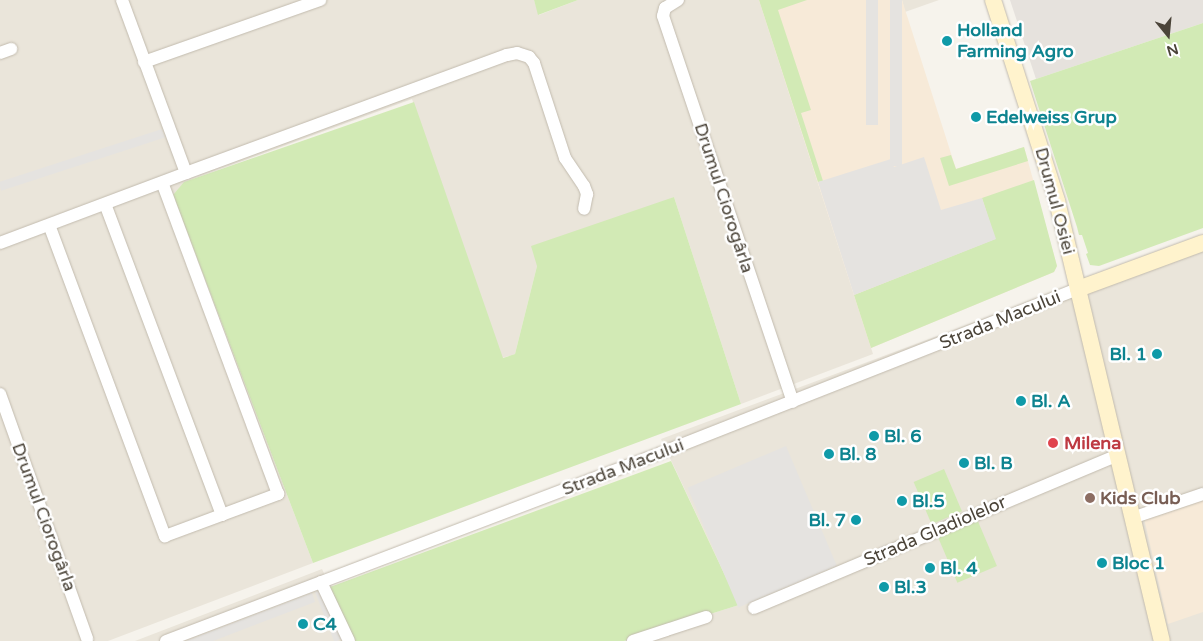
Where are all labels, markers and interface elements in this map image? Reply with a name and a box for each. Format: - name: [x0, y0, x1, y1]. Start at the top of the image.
- north arrow: [1143, 10, 1193, 60]
- place label: Holland Farming Agro: [957, 20, 1074, 62]
- marker: Holland Farming Agro: [941, 35, 953, 47]
- text: N: [1165, 40, 1180, 60]
- place label: Edelweiss Grup: [986, 106, 1117, 128]
- marker: Edelweiss Grup: [970, 111, 982, 123]
- street label: Drumul Ciorogârla: [690, 120, 758, 276]
- street label: Drumul Osiei: [1030, 145, 1080, 257]
- street label: Strada Macului: [936, 286, 1064, 354]
- place label: Bl. 1: [1110, 343, 1147, 365]
- marker: Bl. 1: [1151, 348, 1163, 360]
- place label: Bl. A: [1031, 390, 1071, 412]
- marker: Bl. A: [1015, 395, 1027, 407]
- place label: Bl. 6: [884, 425, 921, 447]
- marker: Bl. 6: [868, 430, 880, 442]
- place label: Milena: [1064, 432, 1121, 454]
- street label: Strada Macului: [559, 434, 687, 500]
- marker: Milena: [1046, 436, 1060, 450]
- street label: Drumul Ciorogârla: [7, 440, 81, 594]
- place label: Bl. 8: [839, 443, 876, 465]
- marker: Bl. 8: [823, 448, 835, 460]
- place label: Bl. B: [974, 452, 1013, 474]
- marker: Bl. B: [958, 457, 970, 469]
- place label: Kids Club: [1100, 487, 1181, 509]
- place label: Bl.5: [912, 490, 945, 512]
- street label: Strada Gladiolelor: [860, 491, 1010, 571]
- marker: Kids Club: [1084, 492, 1096, 504]
- marker: Bl.5: [896, 495, 908, 507]
- place label: Bl. 7: [809, 509, 846, 531]
- marker: Bl. 7: [850, 514, 862, 526]
- place label: Bloc 1: [1112, 552, 1165, 574]
- place label: Bl. 4: [940, 557, 977, 579]
- marker: Bloc 1: [1096, 557, 1108, 569]
- marker: Bl. 4: [924, 562, 936, 574]
- place label: Bl.3: [894, 576, 927, 598]
- marker: Bl.3: [878, 581, 890, 593]
- place label: C4: [313, 613, 337, 635]
- marker: C4: [297, 618, 309, 630]

